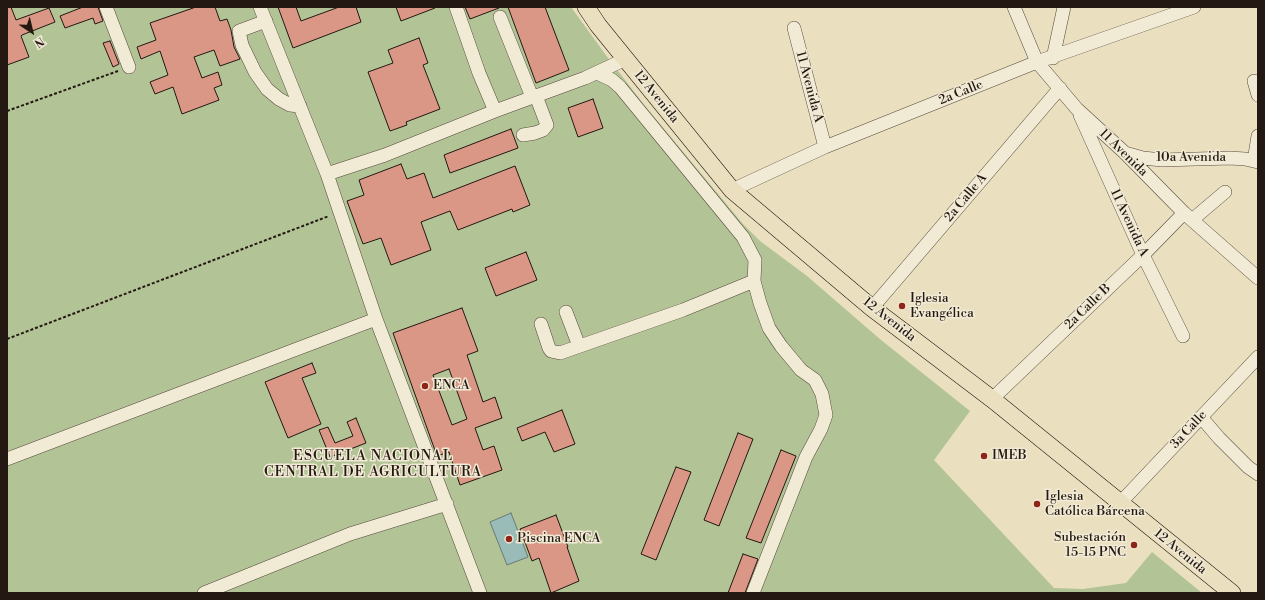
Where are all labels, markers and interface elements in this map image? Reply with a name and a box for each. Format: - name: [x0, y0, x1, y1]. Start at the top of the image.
- north arrow: [12, 12, 52, 52]
- text: N: [31, 34, 46, 50]
- street label: 11 Avenida A: [792, 50, 826, 124]
- street label: 12 Avenida: [630, 68, 682, 126]
- street label: 2a Calle: [937, 77, 985, 109]
- street label: 11 Avenida: [1095, 126, 1151, 180]
- street label: 10a Avenida: [1156, 150, 1226, 166]
- street label: 2a Calle A: [941, 171, 991, 225]
- street label: 11 Avenida A: [1107, 187, 1151, 259]
- street label: 2a Calle B: [1062, 281, 1114, 333]
- place label: Iglesia Evangélica: [910, 291, 974, 322]
- street label: 12 Avenida: [859, 294, 919, 346]
- marker: Iglesia Evangélica: [897, 301, 907, 311]
- place label: ENCA: [433, 378, 470, 394]
- marker: ENCA: [420, 381, 430, 391]
- street label: 3a Calle: [1168, 408, 1210, 452]
- place label: IMEB: [992, 448, 1027, 464]
- district label: ESCUELA NACIONAL CENTRAL DE AGRICULTURA: [264, 449, 482, 482]
- marker: IMEB: [979, 451, 989, 461]
- place label: Iglesia Católica Bárcena: [1045, 489, 1145, 520]
- marker: Iglesia Católica Bárcena: [1032, 499, 1042, 509]
- street label: 12 Avenida: [1151, 526, 1209, 578]
- place label: Subestación 15-15 PNC: [1054, 530, 1126, 561]
- place label: Piscina ENCA: [517, 531, 600, 547]
- marker: Piscina ENCA: [504, 534, 514, 544]
- marker: Subestación 15-15 PNC: [1129, 540, 1139, 550]

